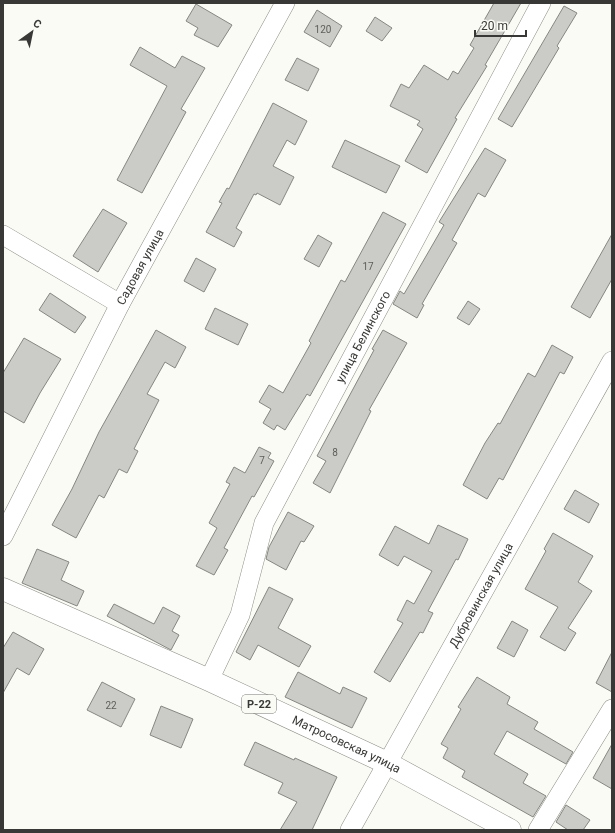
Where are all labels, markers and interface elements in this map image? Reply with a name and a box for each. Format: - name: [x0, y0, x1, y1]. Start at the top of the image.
- north arrow: [12, 12, 52, 52]
- scale bar: [475, 12, 526, 38]
- text: С: [31, 17, 44, 31]
- text: 20 m: [481, 19, 508, 33]
- house number: 120: [315, 24, 332, 35]
- street label: Садовая улица: [114, 227, 167, 307]
- house number: 17: [362, 261, 374, 272]
- street label: улица Белинского: [333, 288, 393, 385]
- house number: 8: [332, 447, 338, 458]
- house number: 7: [259, 455, 265, 466]
- street label: Дубровинская улица: [446, 540, 516, 650]
- road number: Р-22: [242, 695, 276, 713]
- house number: 22: [105, 700, 117, 711]
- street label: Матросовская улица: [290, 713, 403, 776]

